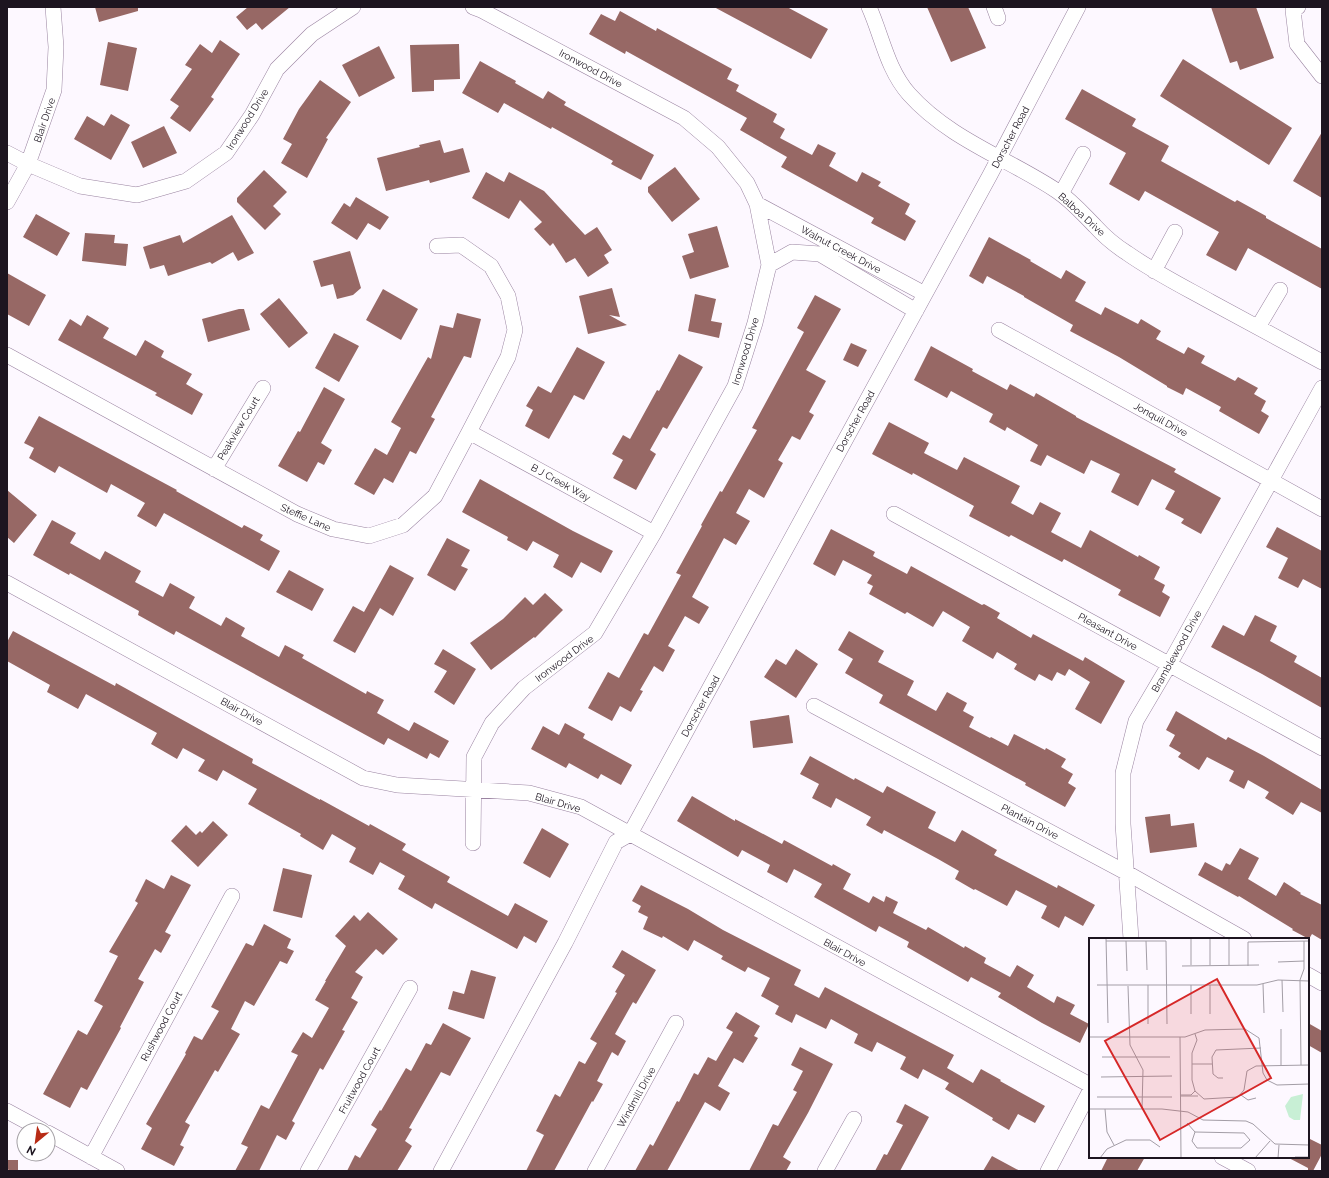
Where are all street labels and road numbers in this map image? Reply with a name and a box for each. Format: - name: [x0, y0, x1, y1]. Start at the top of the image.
- street label: Ironwood Drive: [557, 47, 624, 90]
- street label: Ironwood Drive: [224, 87, 271, 152]
- street label: Blair Drive: [32, 96, 57, 144]
- street label: Dorscher Road: [990, 104, 1031, 170]
- street label: Balboa Drive: [1056, 191, 1107, 238]
- street label: Walnut Creek Drive: [799, 224, 883, 275]
- street label: Ironwood Drive: [730, 316, 761, 386]
- street label: Dorscher Road: [834, 389, 877, 454]
- street label: Peakview Court: [215, 394, 262, 462]
- street label: Jonquil Drive: [1132, 400, 1190, 439]
- street label: B J Creek Way: [529, 462, 593, 504]
- street label: Steffie Lane: [279, 501, 333, 533]
- street label: Bramblewood Drive: [1149, 608, 1204, 694]
- street label: Pleasant Drive: [1076, 611, 1139, 652]
- street label: Ironwood Drive: [533, 633, 596, 684]
- street label: Dorscher Road: [679, 674, 722, 739]
- street label: Blair Drive: [219, 695, 265, 728]
- street label: Blair Drive: [534, 791, 582, 814]
- street label: Plantain Drive: [999, 802, 1060, 841]
- street label: Blair Drive: [822, 936, 868, 969]
- street label: Rushwood Court: [138, 989, 185, 1063]
- street label: Fruitwood Court: [337, 1044, 383, 1116]
- street label: Windmill Drive: [615, 1065, 658, 1129]

